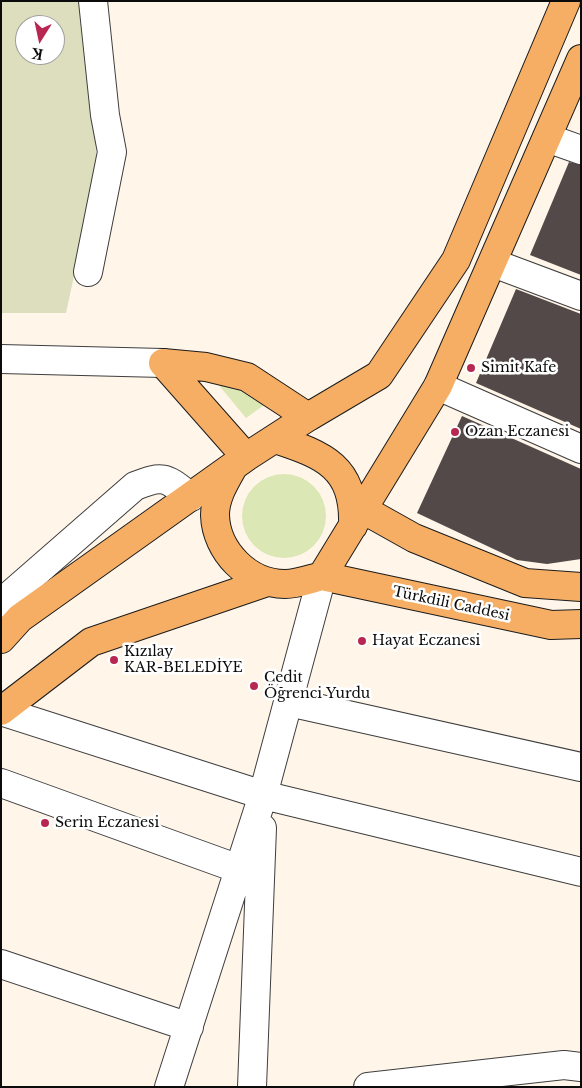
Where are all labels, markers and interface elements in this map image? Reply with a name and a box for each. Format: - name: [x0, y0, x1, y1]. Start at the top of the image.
- north arrow: [15, 15, 65, 65]
- text: K: [30, 44, 45, 64]
- place label: Simit Kafe: [481, 360, 556, 376]
- marker: Simit Kafe: [465, 362, 477, 374]
- place label: Ozan Eczanesi: [465, 424, 569, 440]
- marker: Ozan Eczanesi: [449, 426, 461, 438]
- street label: Türkdili Caddesi: [391, 583, 511, 625]
- place label: Hayat Eczanesi: [372, 633, 480, 649]
- marker: Hayat Eczanesi: [356, 635, 368, 647]
- place label: Kızılay KAR-BELEDİYE: [124, 644, 243, 676]
- marker: Kızılay KAR-BELEDİYE: [108, 654, 120, 666]
- place label: Cedit Öğrenci Yurdu: [264, 670, 370, 702]
- marker: Cedit Öğrenci Yurdu: [248, 680, 260, 692]
- place label: Serin Eczanesi: [55, 815, 159, 831]
- marker: Serin Eczanesi: [39, 817, 51, 829]

